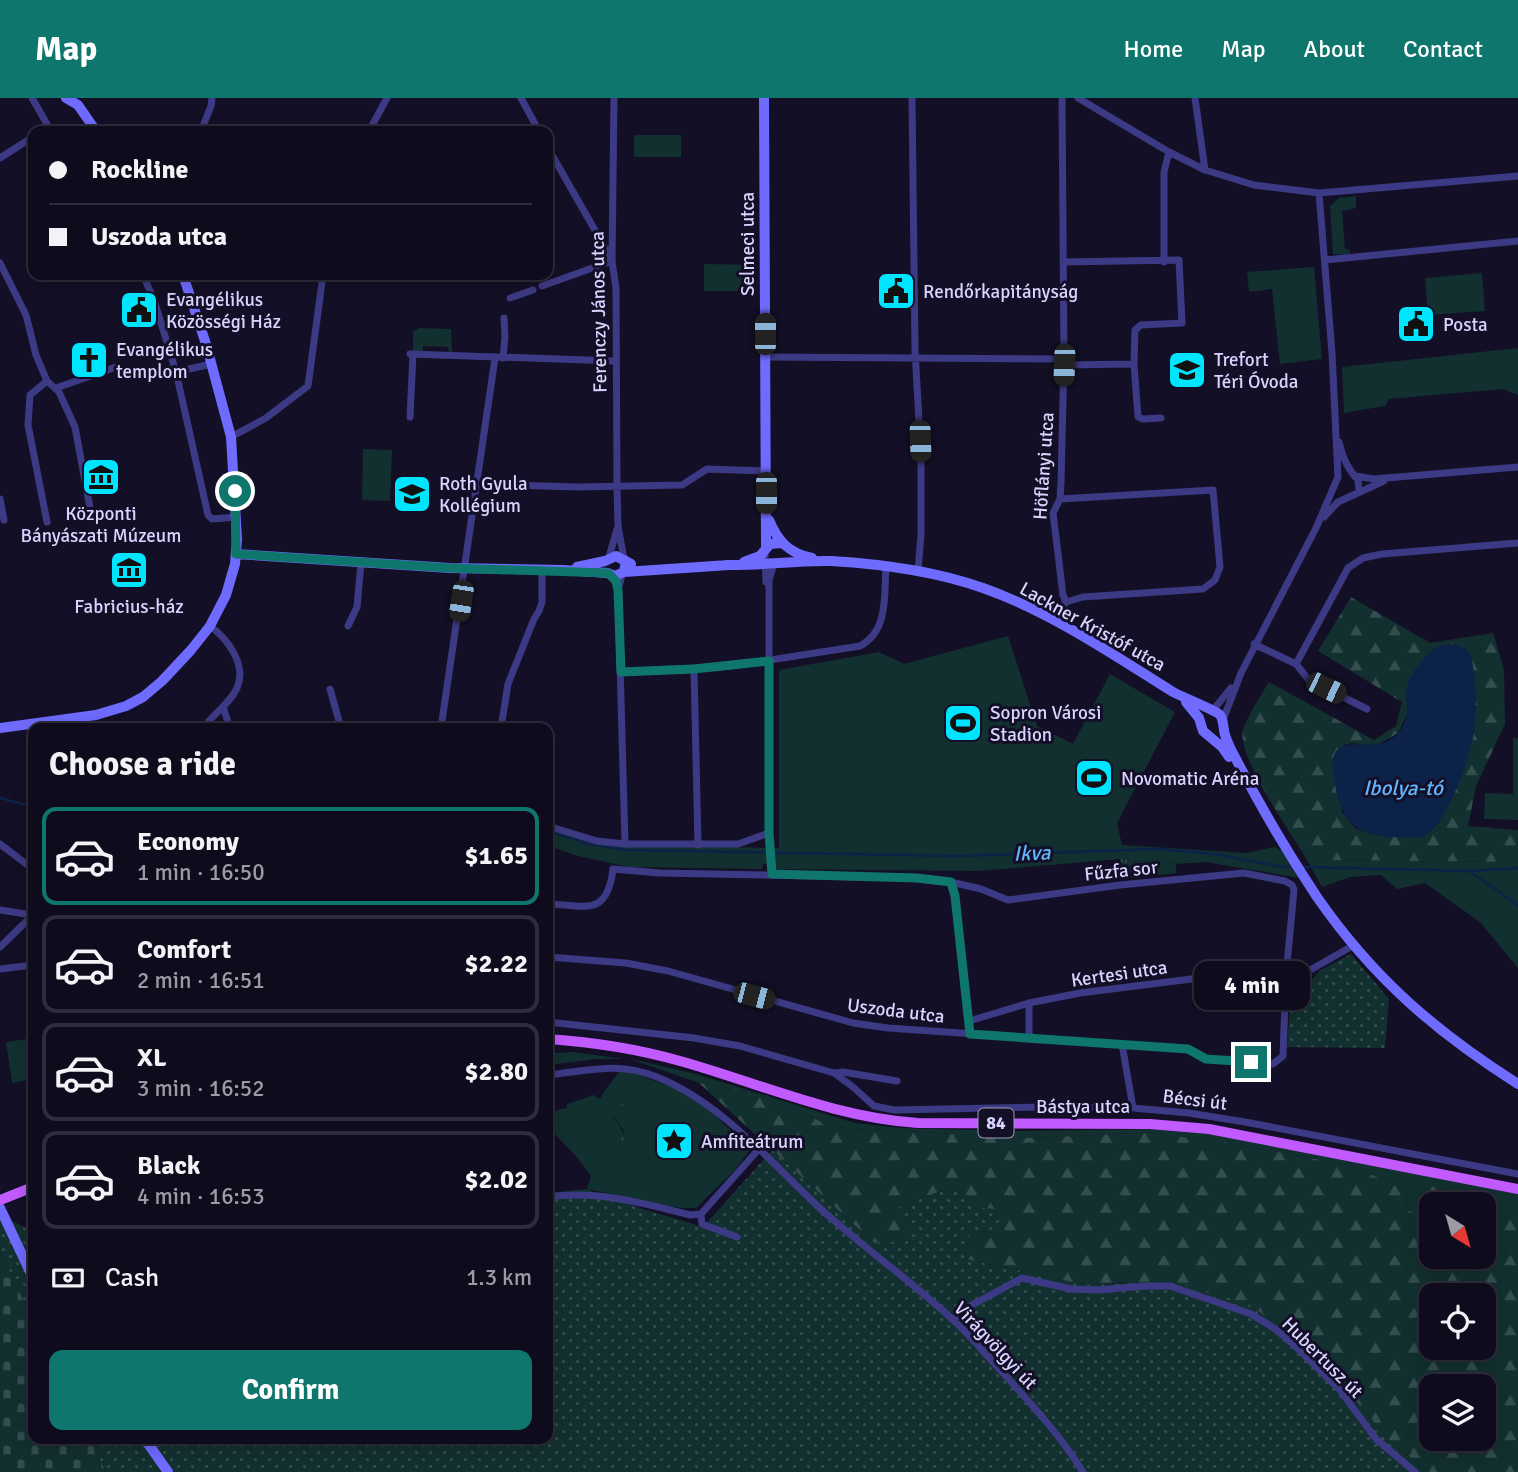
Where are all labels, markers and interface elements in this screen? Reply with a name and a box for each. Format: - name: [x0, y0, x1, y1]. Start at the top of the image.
- text: Map: [35, 29, 97, 70]
- text: Home: [1123, 34, 1183, 64]
- text: Map: [1221, 34, 1266, 64]
- text: About: [1304, 34, 1365, 64]
- text: Contact: [1403, 34, 1483, 64]
- text: Rockline: [91, 154, 189, 186]
- street label: Selmeci utca: [736, 192, 760, 296]
- text: Uszoda utca: [91, 221, 227, 253]
- street label: Ferenczy János utca: [586, 231, 612, 393]
- public building icon: Rendőrkapitányság: [875, 270, 917, 312]
- place label: Rendőrkapitányság: [923, 280, 1078, 304]
- place label: Evangélikus Közösségi Ház: [166, 288, 281, 334]
- public building icon: Evangélikus Közösségi Ház: [118, 289, 160, 331]
- public building icon: Posta: [1395, 303, 1437, 345]
- car: [755, 313, 776, 355]
- place label: Posta: [1443, 313, 1488, 337]
- place label: Evangélikus templom: [116, 338, 213, 384]
- church icon: Evangélikus templom: [68, 339, 110, 381]
- car: [1053, 344, 1076, 386]
- place label: Trefort Téri Óvoda: [1214, 348, 1298, 394]
- school or university icon: Trefort Téri Óvoda: [1166, 349, 1208, 391]
- street label: Höflányi utca: [1028, 411, 1060, 521]
- car: [909, 420, 932, 462]
- museum icon: Központi Bányászati Múzeum: [80, 456, 122, 498]
- place label: Roth Gyula Kollégium: [439, 472, 528, 518]
- car: [756, 472, 777, 514]
- school or university icon: Roth Gyula Kollégium: [391, 473, 433, 515]
- route start: [219, 475, 251, 507]
- place label: Központi Bányászati Múzeum: [21, 502, 181, 548]
- museum icon: Fabricius-ház: [108, 549, 150, 591]
- street label: Lackner Kristóf utca: [1015, 577, 1170, 677]
- car: [448, 579, 475, 623]
- place label: Fabricius-ház: [74, 595, 184, 619]
- car: [1303, 669, 1350, 707]
- place label: Sopron Városi Stadion: [990, 701, 1101, 747]
- sports icon: Sopron Városi Stadion: [942, 702, 984, 744]
- text: Choose a ride: [49, 745, 236, 784]
- sports icon: Novomatic Aréna: [1073, 757, 1115, 799]
- place label: Novomatic Aréna: [1121, 767, 1259, 791]
- water label: Ibolya-tó: [1363, 775, 1444, 801]
- icon: car: [53, 825, 116, 888]
- text: Economy: [137, 826, 239, 858]
- water label: Ikva: [1013, 839, 1052, 867]
- text: $1.65: [464, 840, 528, 872]
- street label: Fűzfa sor: [1083, 855, 1159, 887]
- text: 1 min · 16:50: [137, 858, 265, 887]
- icon: car: [53, 933, 116, 996]
- text: Comfort: [137, 934, 231, 966]
- text: $2.22: [464, 948, 528, 980]
- street label: Kertesi utca: [1069, 955, 1169, 993]
- callout: 4 min: [1193, 960, 1309, 1010]
- text: 2 min · 16:51: [137, 966, 265, 995]
- text: 4 min: [1224, 971, 1280, 1000]
- car: [731, 980, 778, 1012]
- street label: Uszoda utca: [846, 993, 946, 1029]
- icon: car: [53, 1041, 116, 1104]
- text: XL: [137, 1042, 167, 1074]
- route end: [1235, 1046, 1267, 1078]
- text: $2.80: [464, 1056, 528, 1088]
- text: 3 min · 16:52: [137, 1074, 265, 1103]
- street label: Bécsi út: [1161, 1084, 1229, 1116]
- street label: Bástya utca: [1036, 1095, 1130, 1119]
- road number: 84: [978, 1108, 1014, 1138]
- place icon: Amfiteátrum: [653, 1120, 695, 1162]
- place label: Amfiteátrum: [701, 1130, 803, 1154]
- icon: car: [53, 1149, 116, 1212]
- text: Black: [137, 1150, 200, 1182]
- text: $2.02: [464, 1164, 528, 1196]
- text: 4 min · 16:53: [137, 1182, 265, 1211]
- north arrow: [1419, 1192, 1496, 1269]
- map controls: [1419, 1192, 1496, 1451]
- icon: cash: [49, 1259, 87, 1297]
- text: Cash: [105, 1262, 159, 1294]
- text: 1.3 km: [466, 1263, 532, 1292]
- button: locate: [1419, 1283, 1496, 1360]
- street label: Virágvölgyi út: [948, 1297, 1042, 1395]
- street label: Hubertusz út: [1277, 1312, 1368, 1404]
- button: Confirm: [49, 1350, 532, 1430]
- button: layers: [1419, 1374, 1496, 1451]

